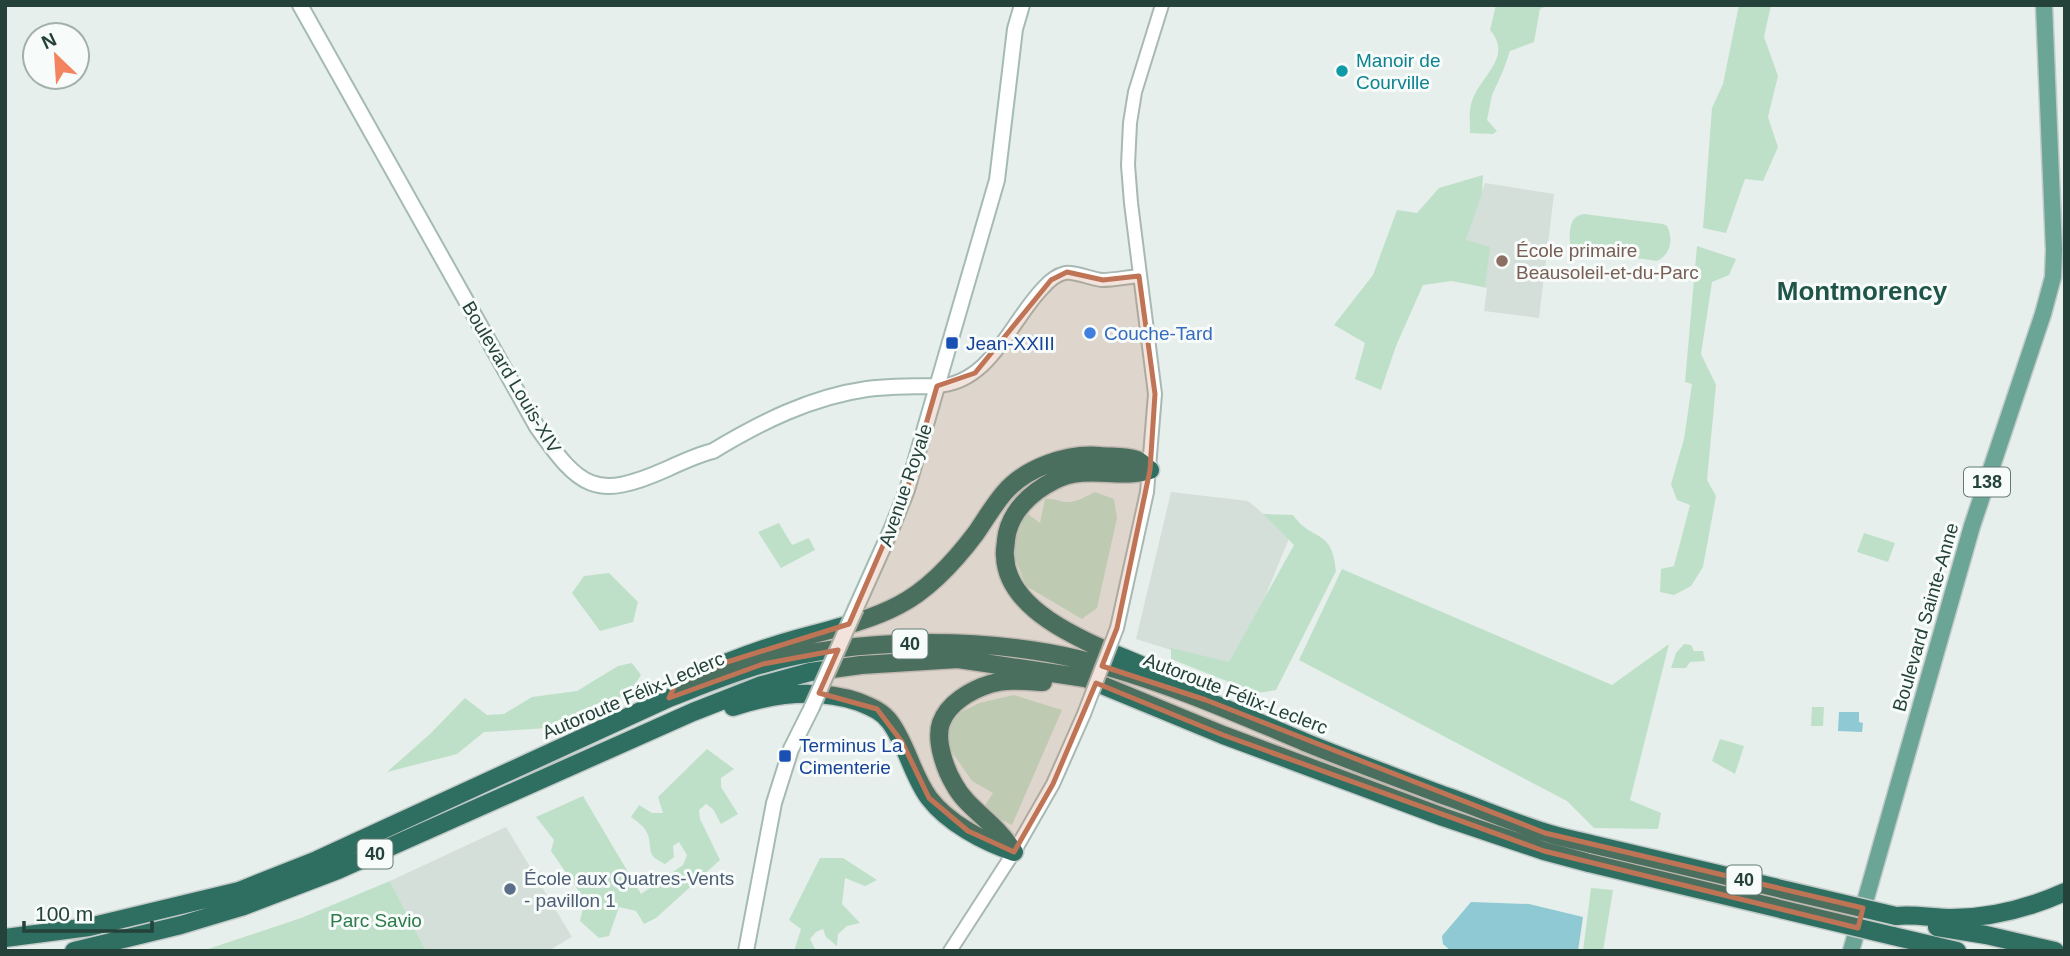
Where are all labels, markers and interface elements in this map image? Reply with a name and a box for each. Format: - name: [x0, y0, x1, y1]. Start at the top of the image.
- north arrow: [21, 21, 91, 91]
- text: N: [38, 29, 60, 53]
- place label: Manoir de Courville: [1356, 50, 1441, 93]
- marker: Manoir de Courville: [1334, 63, 1350, 79]
- place label: École primaire Beausoleil-et-du-Parc: [1516, 240, 1699, 283]
- marker: École primaire Beausoleil-et-du-Parc: [1494, 253, 1510, 269]
- district label: Montmorency: [1777, 276, 1948, 306]
- street label: Boulevard Louis-XIV: [458, 298, 565, 457]
- place label: Couche-Tard: [1104, 323, 1213, 344]
- marker: Couche-Tard: [1082, 325, 1098, 341]
- place label: Jean-XXIII: [966, 333, 1055, 354]
- marker: Jean-XXIII: [944, 335, 960, 351]
- street label: Avenue Royale: [875, 421, 936, 549]
- road number: 138: [1964, 468, 2010, 496]
- street label: Boulevard Sainte-Anne: [1888, 520, 1963, 714]
- road number: 40: [892, 630, 928, 658]
- street label: Autoroute Félix-Leclerc: [539, 648, 727, 743]
- street label: Autoroute Félix-Leclerc: [1141, 649, 1331, 738]
- place label: Terminus La Cimenterie: [799, 735, 903, 778]
- marker: Terminus La Cimenterie: [777, 748, 793, 764]
- road number: 40: [358, 840, 392, 868]
- road number: 40: [1726, 866, 1762, 894]
- place label: École aux Quatres-Vents - pavillon 1: [524, 868, 734, 911]
- marker: École aux Quatres-Vents - pavillon 1: [502, 881, 518, 897]
- scale bar: [24, 890, 152, 934]
- text: 100 m: [35, 902, 93, 925]
- park label: Parc Savio: [330, 910, 422, 931]

